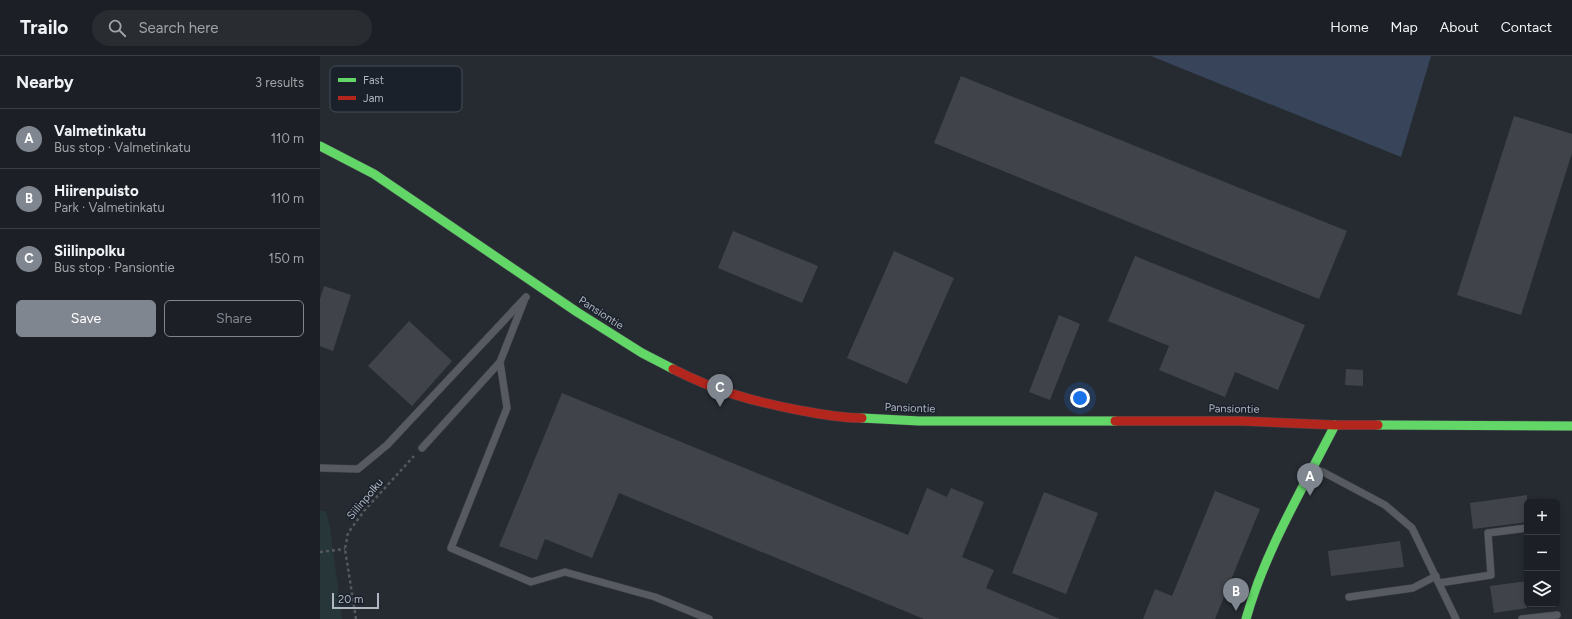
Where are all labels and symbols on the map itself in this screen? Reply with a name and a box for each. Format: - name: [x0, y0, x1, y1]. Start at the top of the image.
- legend: [330, 66, 462, 112]
- text: Fast: [363, 74, 384, 87]
- text: Jam: [363, 92, 384, 105]
- street label: Pansiontie: [576, 294, 626, 332]
- pin: C: [707, 374, 733, 407]
- your location: [1070, 388, 1090, 408]
- street label: Pansiontie: [884, 401, 936, 415]
- street label: Pansiontie: [1208, 402, 1260, 416]
- pin: A: [1297, 463, 1323, 496]
- street label: Siilinpolku: [344, 476, 386, 522]
- pin: B: [1223, 578, 1249, 611]
- scale bar: [332, 591, 379, 610]

